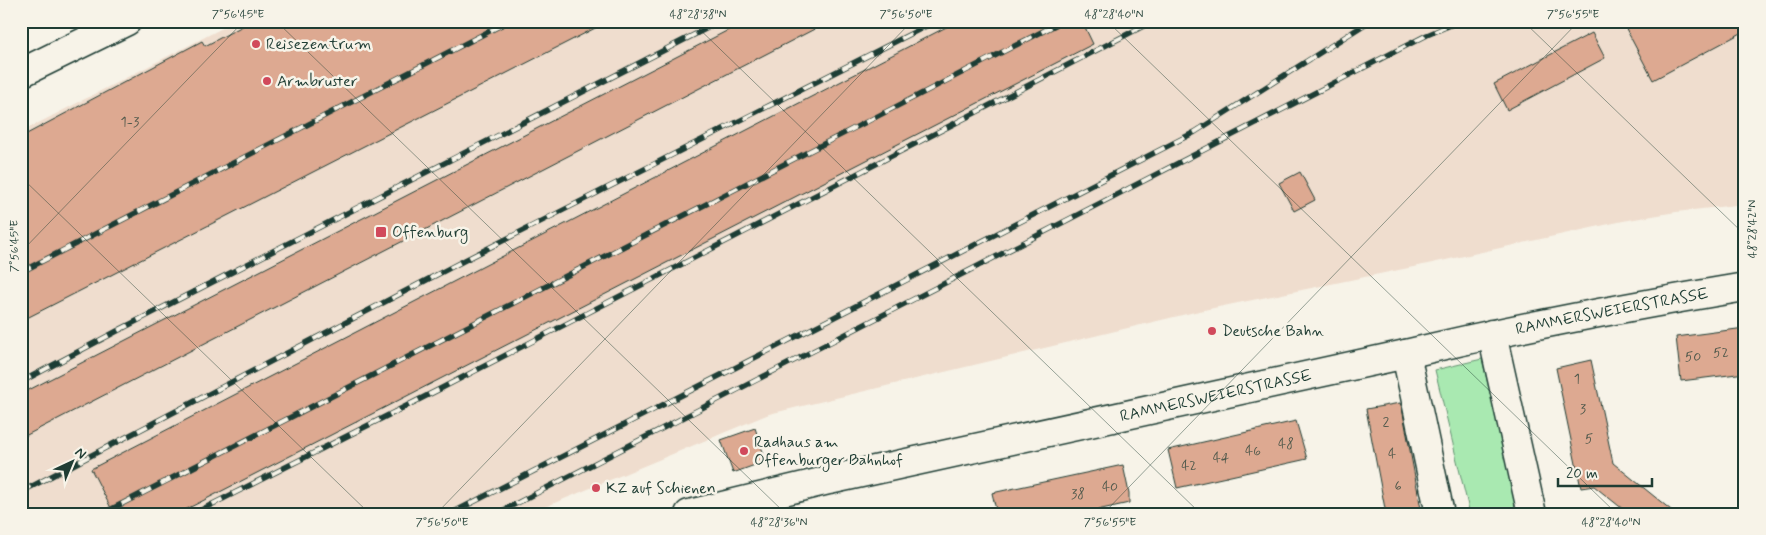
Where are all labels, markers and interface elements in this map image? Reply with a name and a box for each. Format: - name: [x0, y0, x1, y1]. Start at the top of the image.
- text: 7°56'45"E: [212, 7, 264, 23]
- text: 48°28'38"N: [670, 7, 726, 23]
- text: 7°56'50"E: [879, 7, 933, 23]
- text: 48°28'40"N: [1085, 7, 1143, 23]
- text: 7°56'55"E: [1547, 7, 1599, 23]
- place label: Reisezentrum: [266, 34, 371, 55]
- marker: Reisezentrum: [250, 38, 262, 50]
- place label: Armbruster: [277, 71, 358, 92]
- marker: Armbruster: [261, 75, 273, 87]
- house number: 1-3: [121, 113, 139, 131]
- text: 48°28'42"N: [1745, 200, 1761, 258]
- text: 7°56'45"E: [7, 220, 23, 272]
- place label: Offenburg: [392, 222, 468, 244]
- marker: Offenburg: [374, 225, 388, 239]
- street label: RAMMERSWEIERSTRASSE: [1514, 283, 1710, 340]
- place label: Deutsche Bahn: [1222, 321, 1325, 342]
- marker: Deutsche Bahn: [1206, 325, 1218, 337]
- house number: 52: [1713, 344, 1729, 362]
- house number: 50: [1685, 348, 1701, 366]
- street label: RAMMERSWEIERSTRASSE: [1118, 364, 1314, 427]
- house number: 1: [1574, 370, 1580, 388]
- house number: 3: [1580, 400, 1586, 418]
- house number: 2: [1383, 413, 1390, 431]
- house number: 5: [1585, 430, 1593, 448]
- place label: Radhaus am Offenburger Bahnhof: [754, 432, 903, 472]
- house number: 48: [1278, 435, 1294, 453]
- north arrow: [48, 438, 98, 488]
- house number: 46: [1245, 442, 1261, 460]
- text: N: [71, 444, 90, 463]
- marker: Radhaus am Offenburger Bahnhof: [738, 445, 750, 457]
- house number: 4: [1388, 445, 1396, 463]
- house number: 44: [1213, 449, 1230, 467]
- scale bar: [1558, 455, 1652, 487]
- house number: 42: [1181, 457, 1197, 475]
- text: 20 m: [1566, 464, 1598, 484]
- house number: 6: [1394, 477, 1402, 495]
- place label: KZ auf Schienen: [606, 478, 716, 499]
- house number: 40: [1102, 478, 1118, 496]
- marker: KZ auf Schienen: [590, 482, 602, 494]
- house number: 38: [1071, 485, 1085, 503]
- text: 7°56'50"E: [415, 515, 469, 531]
- text: 48°28'36"N: [750, 515, 808, 531]
- text: 7°56'55"E: [1084, 515, 1136, 531]
- text: 48°28'40"N: [1582, 515, 1640, 531]

